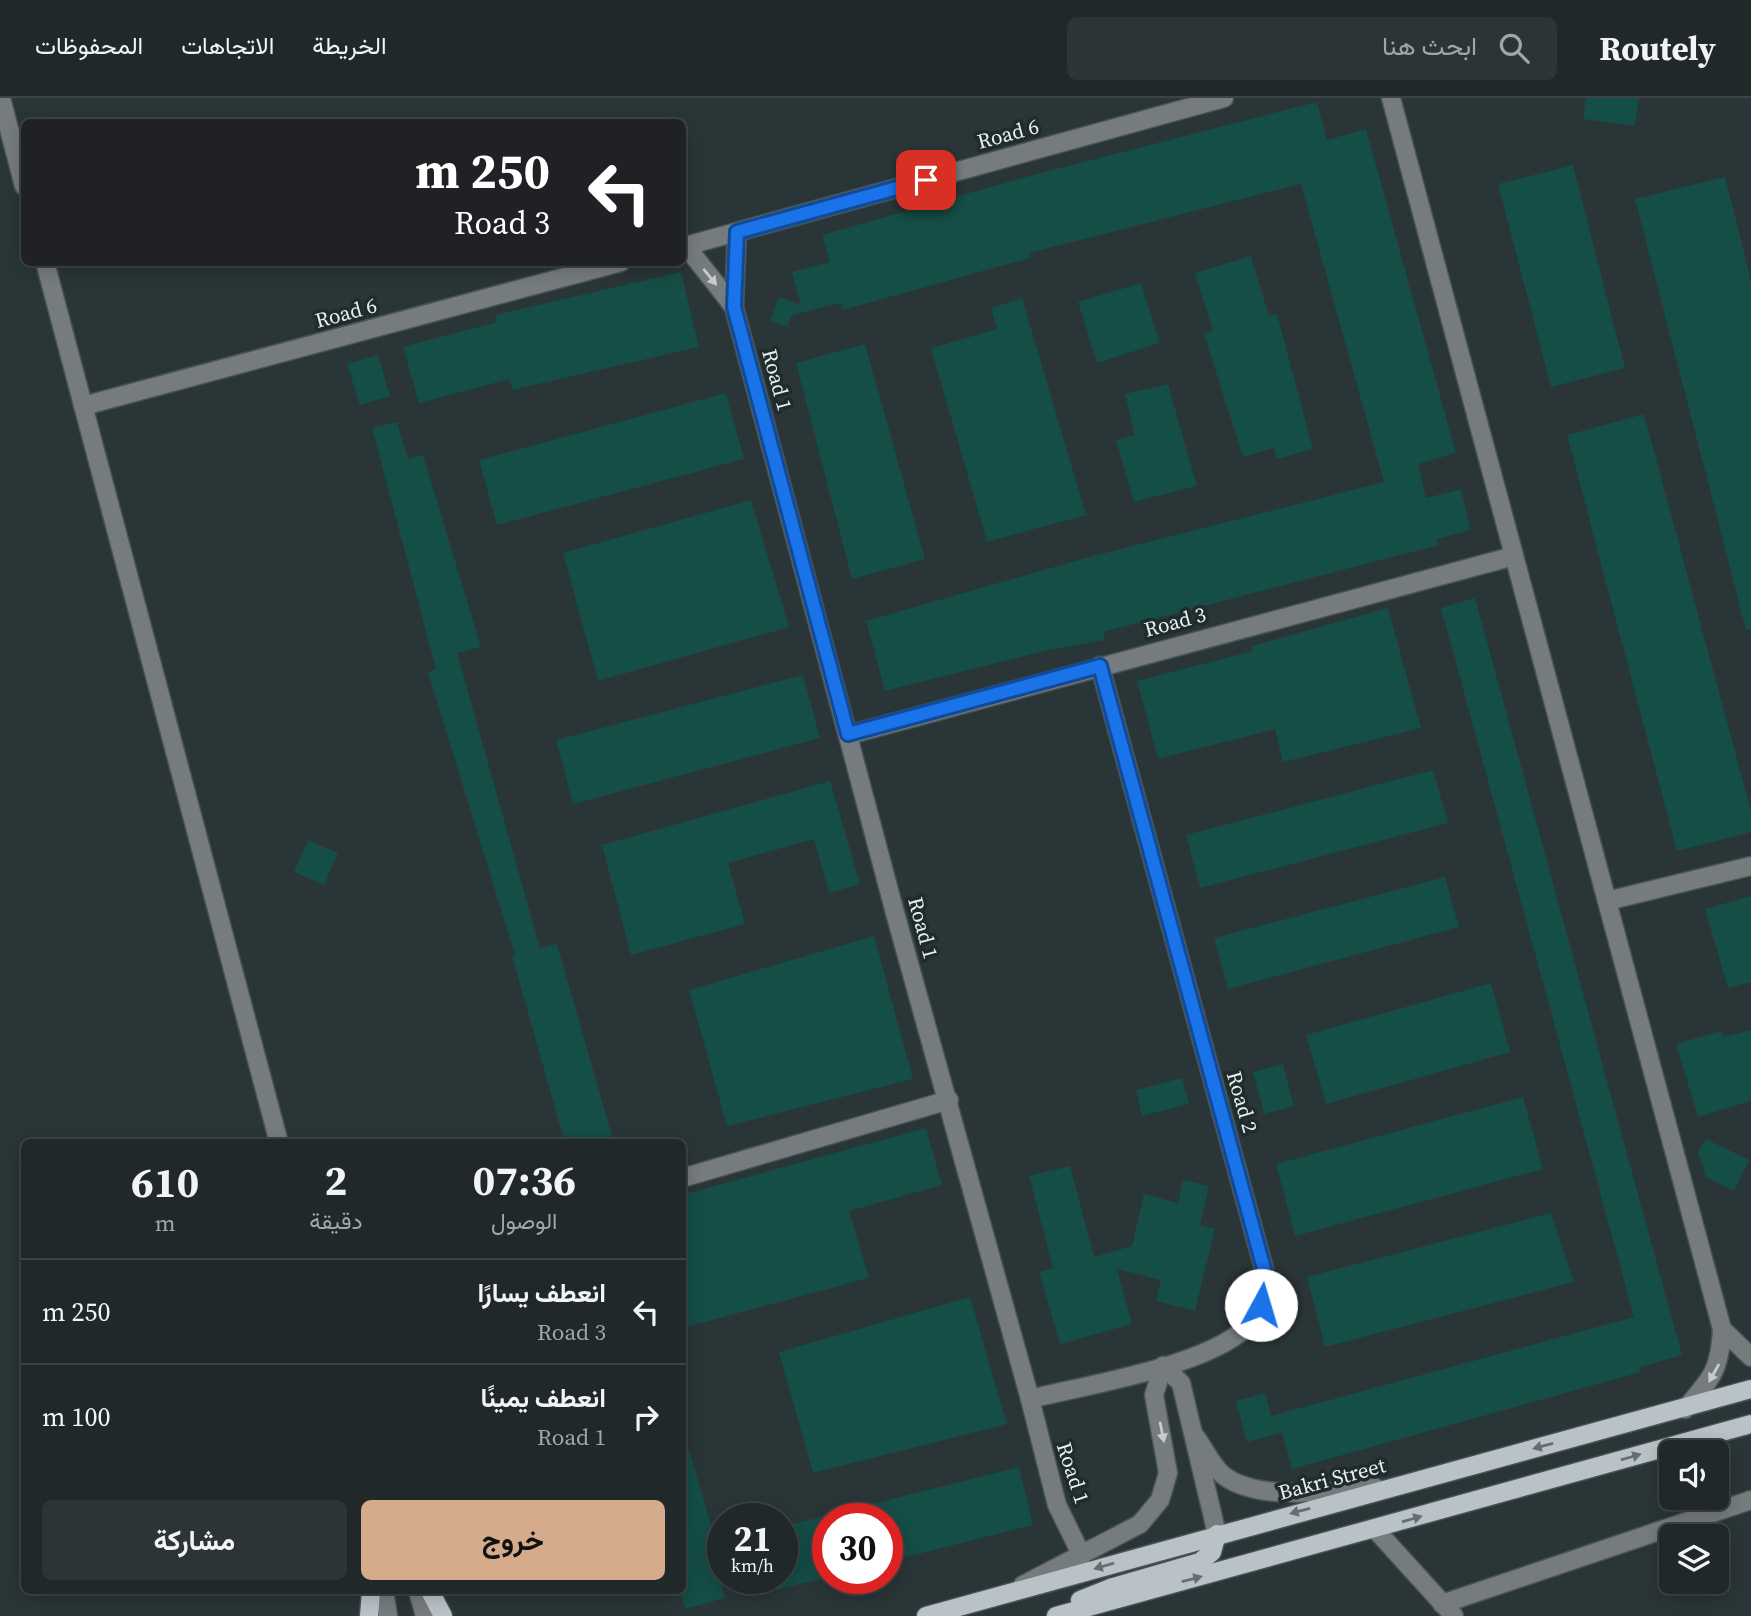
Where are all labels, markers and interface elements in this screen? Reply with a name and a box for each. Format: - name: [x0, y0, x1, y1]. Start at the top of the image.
- search box: [1067, 17, 1557, 80]
- text: Routely: [1599, 26, 1716, 71]
- text: ابحث هنا: [1382, 28, 1477, 64]
- text: المحفوظات: [35, 29, 143, 62]
- text: الاتجاهات: [181, 29, 274, 62]
- text: الخريطة: [312, 29, 387, 62]
- icon: search: [1495, 29, 1533, 67]
- street label: Road 6: [974, 111, 1042, 156]
- text: 250 m: [415, 137, 550, 204]
- icon: left: [574, 147, 665, 238]
- pin: [896, 150, 956, 210]
- icon: arrive: [907, 161, 945, 199]
- text: Road 3: [454, 201, 550, 245]
- one-way arrow: [702, 268, 717, 285]
- street label: Road 6: [312, 290, 380, 335]
- street label: Road 1: [755, 346, 800, 414]
- street label: Road 3: [1141, 599, 1209, 644]
- street label: Road 1: [901, 894, 946, 962]
- street label: Road 2: [1220, 1068, 1265, 1136]
- text: 2: [324, 1151, 347, 1209]
- text: 07:36: [472, 1151, 576, 1209]
- text: 610: [131, 1153, 199, 1211]
- text: دقيقة: [309, 1205, 362, 1237]
- text: الوصول: [491, 1205, 557, 1237]
- text: m: [155, 1207, 175, 1239]
- position arrow: [1224, 1268, 1298, 1342]
- text: انعطف يسارًا: [477, 1275, 606, 1311]
- icon: left: [627, 1293, 665, 1331]
- text: 250 m: [42, 1294, 111, 1330]
- text: Road 3: [537, 1316, 606, 1348]
- one-way arrow: [1708, 1363, 1720, 1382]
- text: انعطف يمينًا: [481, 1380, 606, 1416]
- icon: right: [627, 1398, 665, 1436]
- text: 100 m: [42, 1399, 111, 1435]
- text: Road 1: [537, 1421, 606, 1453]
- one-way arrow: [1156, 1421, 1167, 1443]
- street label: Road 1: [1050, 1438, 1097, 1507]
- map controls: [1659, 1440, 1729, 1594]
- button: sound: [1659, 1440, 1729, 1510]
- one-way arrow: [1532, 1441, 1554, 1452]
- street label: Bakri Street: [1275, 1450, 1389, 1507]
- one-way arrow: [1620, 1451, 1641, 1461]
- button: مشاركة: [42, 1500, 347, 1580]
- button: خروج: [361, 1500, 665, 1580]
- speed limit sign: 30: [812, 1503, 903, 1594]
- one-way arrow: [1289, 1506, 1311, 1517]
- one-way arrow: [1401, 1513, 1423, 1524]
- text: 21: [734, 1515, 771, 1563]
- button: layers: [1659, 1524, 1729, 1594]
- text: km/h: [731, 1553, 774, 1578]
- one-way arrow: [1093, 1561, 1115, 1572]
- one-way arrow: [1182, 1573, 1204, 1584]

